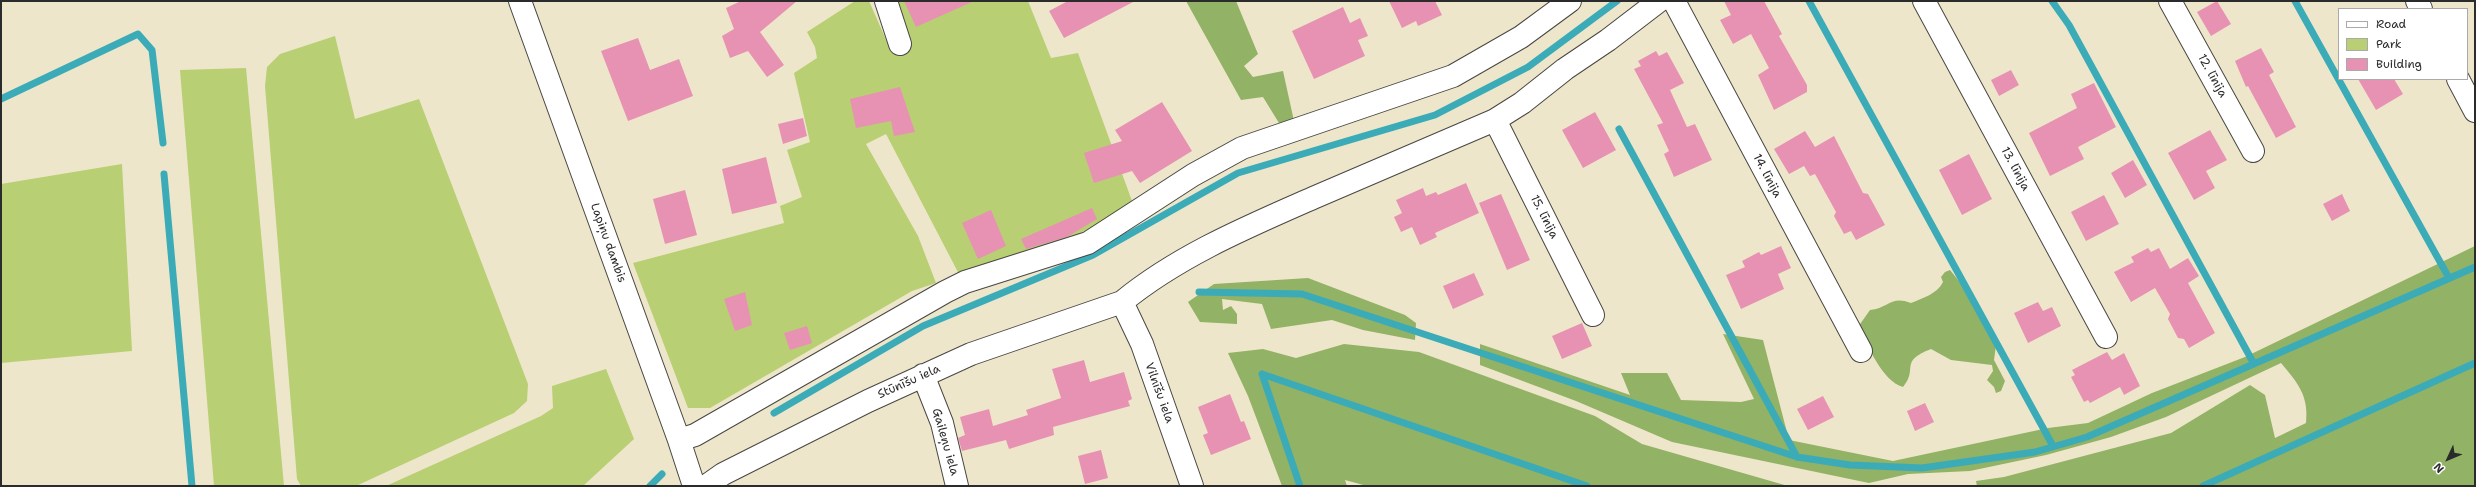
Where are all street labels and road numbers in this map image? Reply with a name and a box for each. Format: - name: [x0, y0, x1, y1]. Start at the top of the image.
- street label: 12. līnija: [2194, 52, 2230, 100]
- street label: 13. līnija: [1997, 145, 2033, 193]
- street label: 14. līnija: [1750, 152, 1784, 200]
- street label: 15. līnija: [1527, 193, 1561, 241]
- street label: Lapiņu dambis: [587, 201, 629, 285]
- street label: Vilnīšu iela: [1141, 361, 1177, 425]
- street label: Stūnīšu iela: [876, 362, 942, 402]
- street label: Gaileņu iela: [929, 407, 961, 477]

